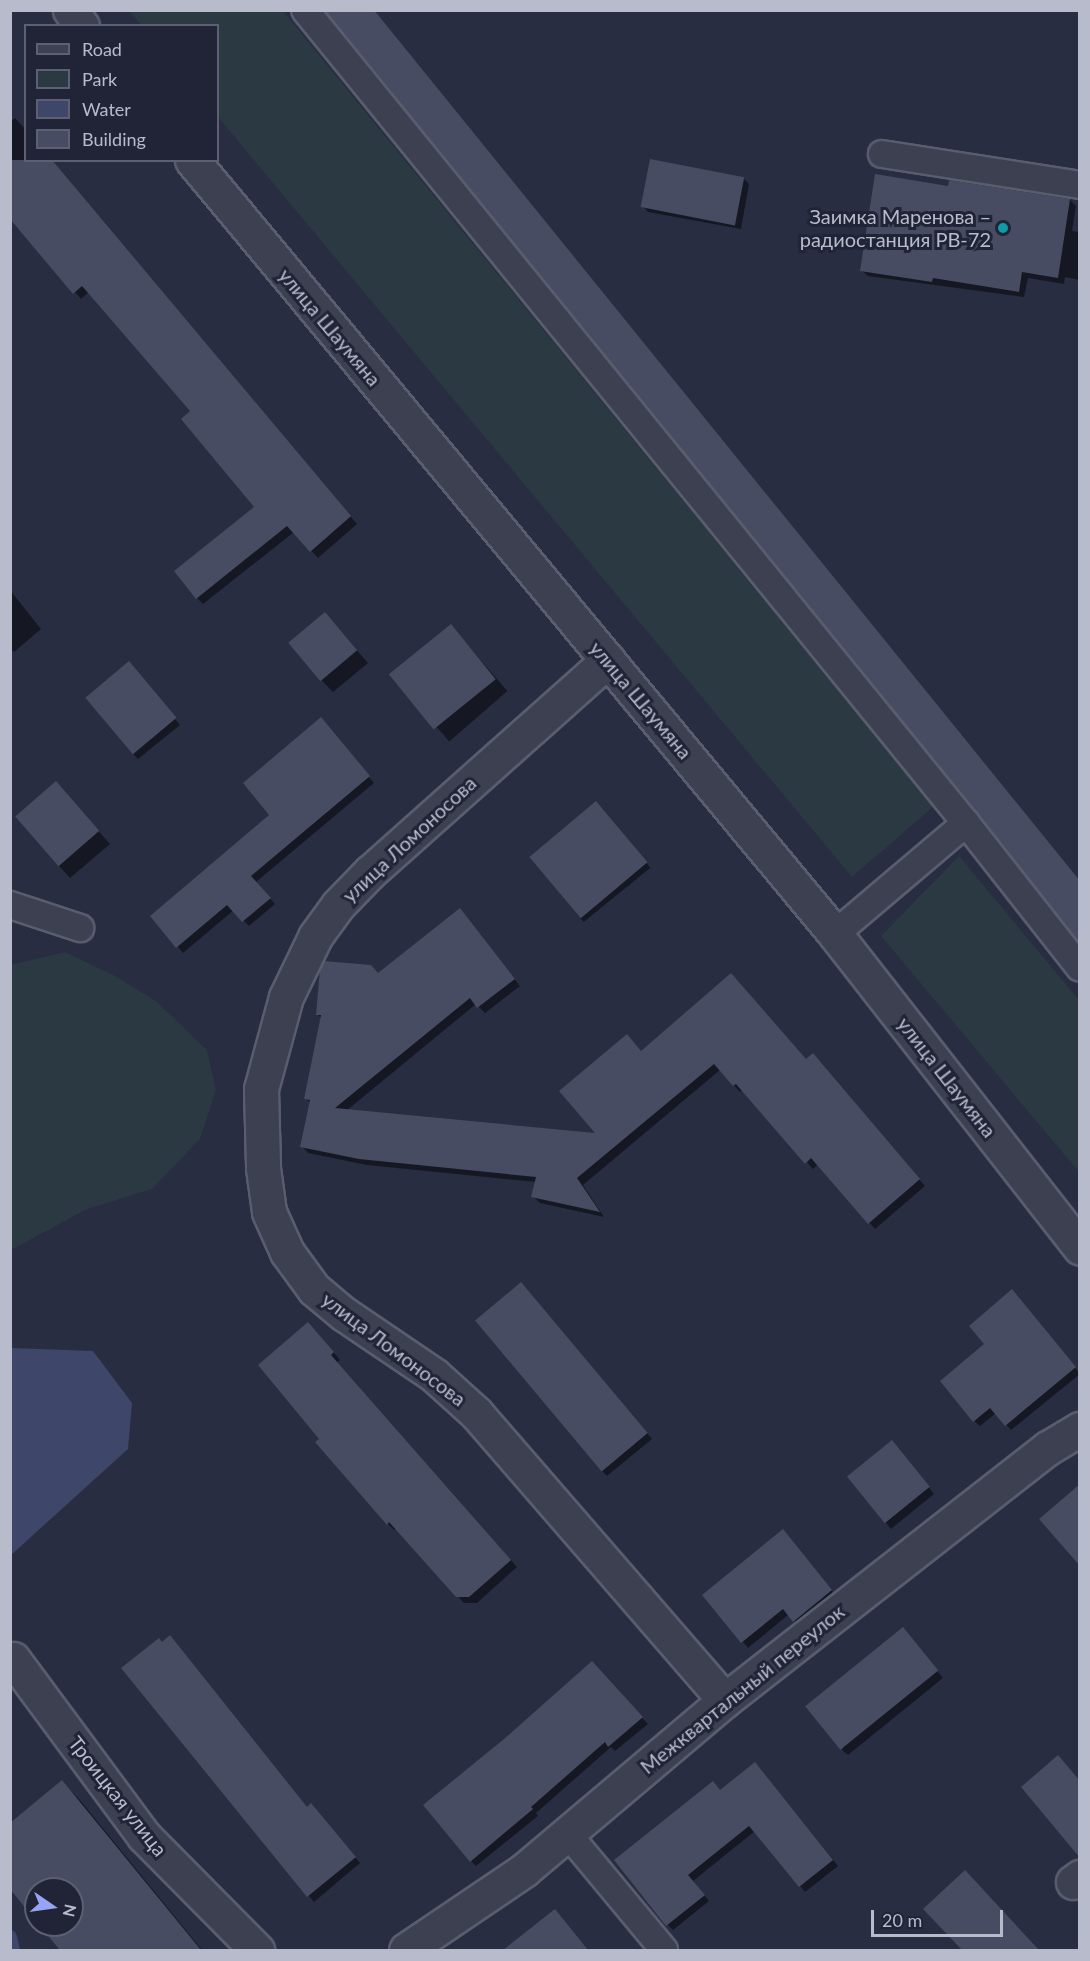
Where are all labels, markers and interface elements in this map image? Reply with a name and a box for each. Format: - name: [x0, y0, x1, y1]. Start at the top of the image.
- legend: [24, 24, 219, 162]
- text: Road: [82, 38, 122, 60]
- text: Park: [82, 68, 117, 90]
- text: Water: [82, 98, 131, 120]
- text: Building: [82, 128, 146, 150]
- place label: Заимка Маренова – радиостанция РВ-72: [800, 204, 991, 251]
- marker: Заимка Маренова – радиостанция РВ-72: [996, 221, 1010, 235]
- street label: улица Шаумяна: [274, 263, 386, 391]
- street label: улица Шаумяна: [585, 636, 697, 764]
- street label: улица Ломоносова: [337, 771, 481, 907]
- street label: улица Шаумяна: [893, 1012, 1001, 1142]
- street label: улица Ломоносова: [317, 1287, 471, 1411]
- street label: Межквартальный переулок: [635, 1599, 849, 1779]
- street label: Троицкая улица: [64, 1731, 172, 1861]
- north arrow: [24, 1877, 84, 1937]
- scale bar: [874, 1898, 1006, 1936]
- text: N: [59, 1903, 81, 1919]
- text: 20 m: [882, 1909, 922, 1931]

